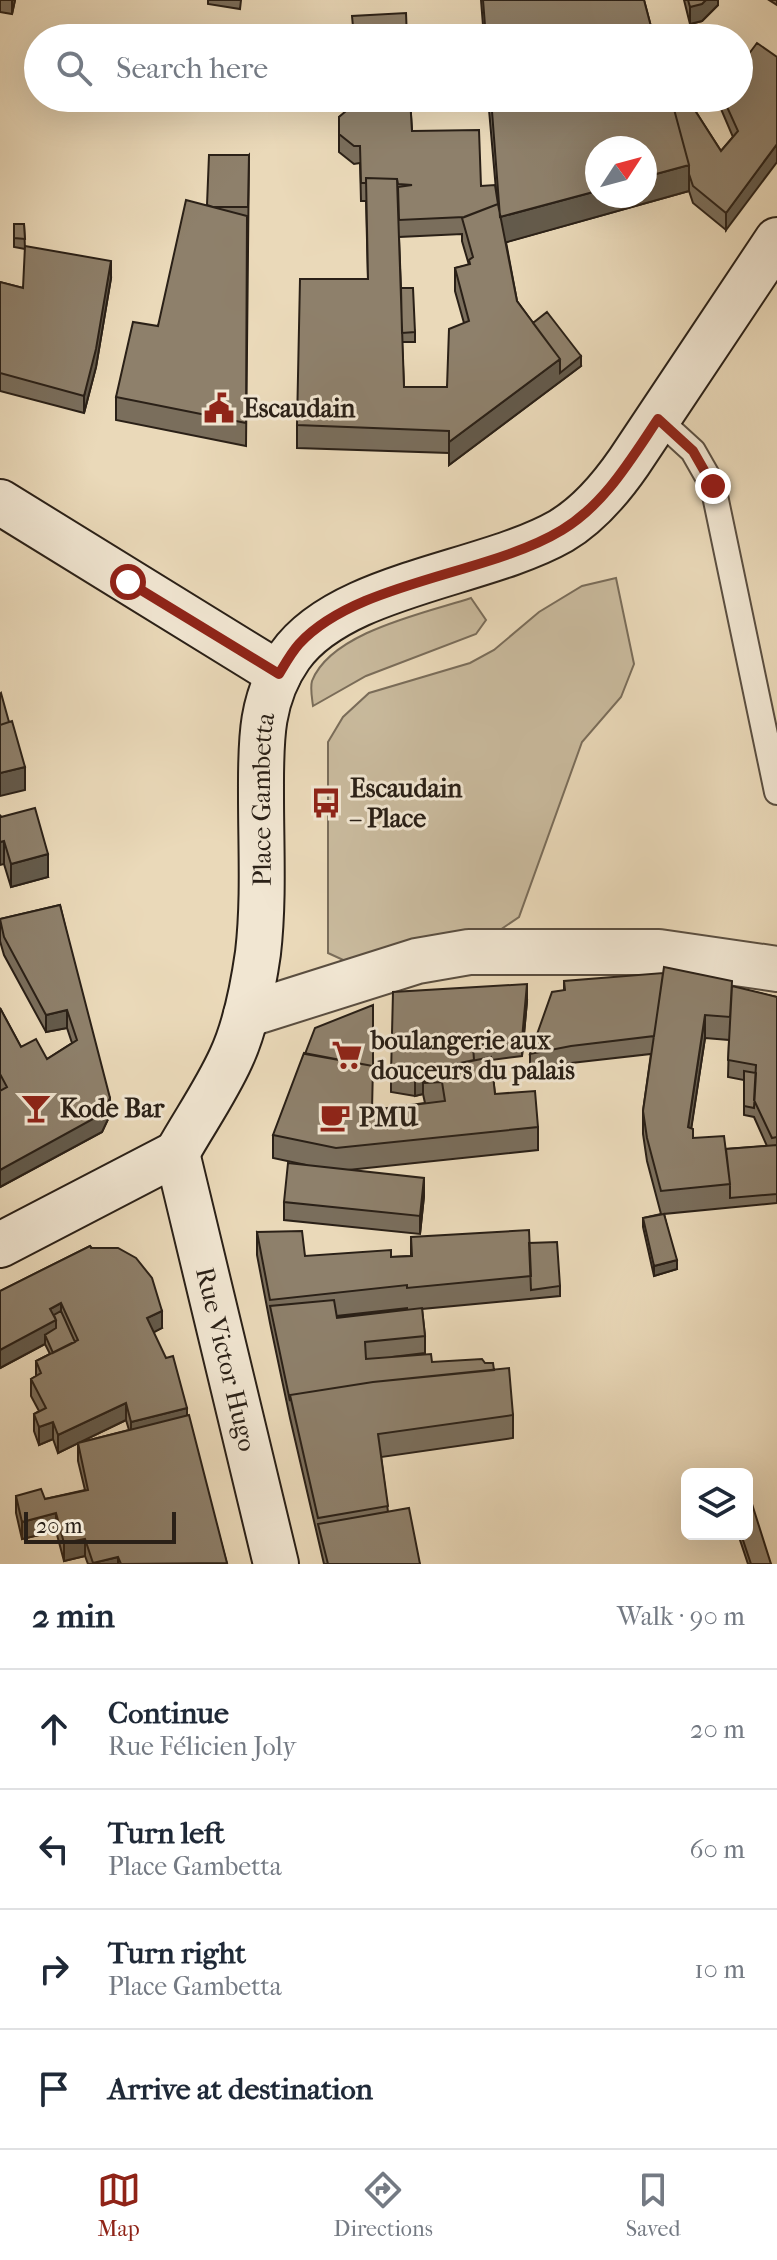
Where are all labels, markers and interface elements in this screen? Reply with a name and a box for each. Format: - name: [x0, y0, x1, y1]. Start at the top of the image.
- search box: [24, 24, 753, 112]
- icon: search: [52, 46, 96, 90]
- text: Search here: [116, 51, 268, 86]
- north arrow: [585, 136, 657, 208]
- public building icon: Escaudain: [202, 391, 236, 425]
- place label: Escaudain: [243, 393, 356, 424]
- route end: [695, 468, 731, 504]
- route start: [110, 564, 146, 600]
- street label: Place Gambetta: [246, 709, 282, 886]
- place label: Escaudain – Place: [349, 773, 463, 834]
- bus stop icon: Escaudain – Place: [309, 786, 343, 820]
- place label: boulangerie aux douceurs du palais: [370, 1025, 575, 1086]
- supermarket icon: boulangerie aux douceurs du palais: [330, 1038, 364, 1072]
- bar icon: Kode Bar: [19, 1091, 53, 1125]
- place label: Kode Bar: [60, 1093, 165, 1124]
- cafe icon: PMU: [318, 1100, 352, 1134]
- place label: PMU: [359, 1102, 419, 1133]
- street label: Rue Victor Hugo: [189, 1264, 263, 1454]
- map controls: [681, 1468, 753, 1540]
- button: layers: [681, 1468, 753, 1540]
- scale bar: [24, 1508, 176, 1544]
- text: 20 m: [36, 1513, 82, 1539]
- text: 2 min: [32, 1596, 115, 1636]
- text: Walk · 90 m: [617, 1601, 745, 1632]
- text: Continue: [108, 1696, 229, 1731]
- icon: ahead: [32, 1707, 76, 1751]
- text: 20 m: [690, 1714, 745, 1745]
- text: Rue Félicien Joly: [108, 1731, 296, 1762]
- text: Turn left: [108, 1816, 225, 1851]
- icon: left: [32, 1827, 76, 1871]
- text: 60 m: [689, 1834, 745, 1865]
- text: Place Gambetta: [108, 1851, 282, 1882]
- text: Turn right: [108, 1936, 246, 1971]
- icon: right: [32, 1947, 76, 1991]
- text: 10 m: [694, 1954, 745, 1985]
- text: Place Gambetta: [108, 1971, 282, 2002]
- icon: arrive: [32, 2067, 76, 2111]
- text: Arrive at destination: [108, 2072, 373, 2107]
- tab: Map: [97, 2168, 141, 2242]
- tab: Directions: [334, 2168, 433, 2242]
- tab: Saved: [626, 2168, 680, 2242]

